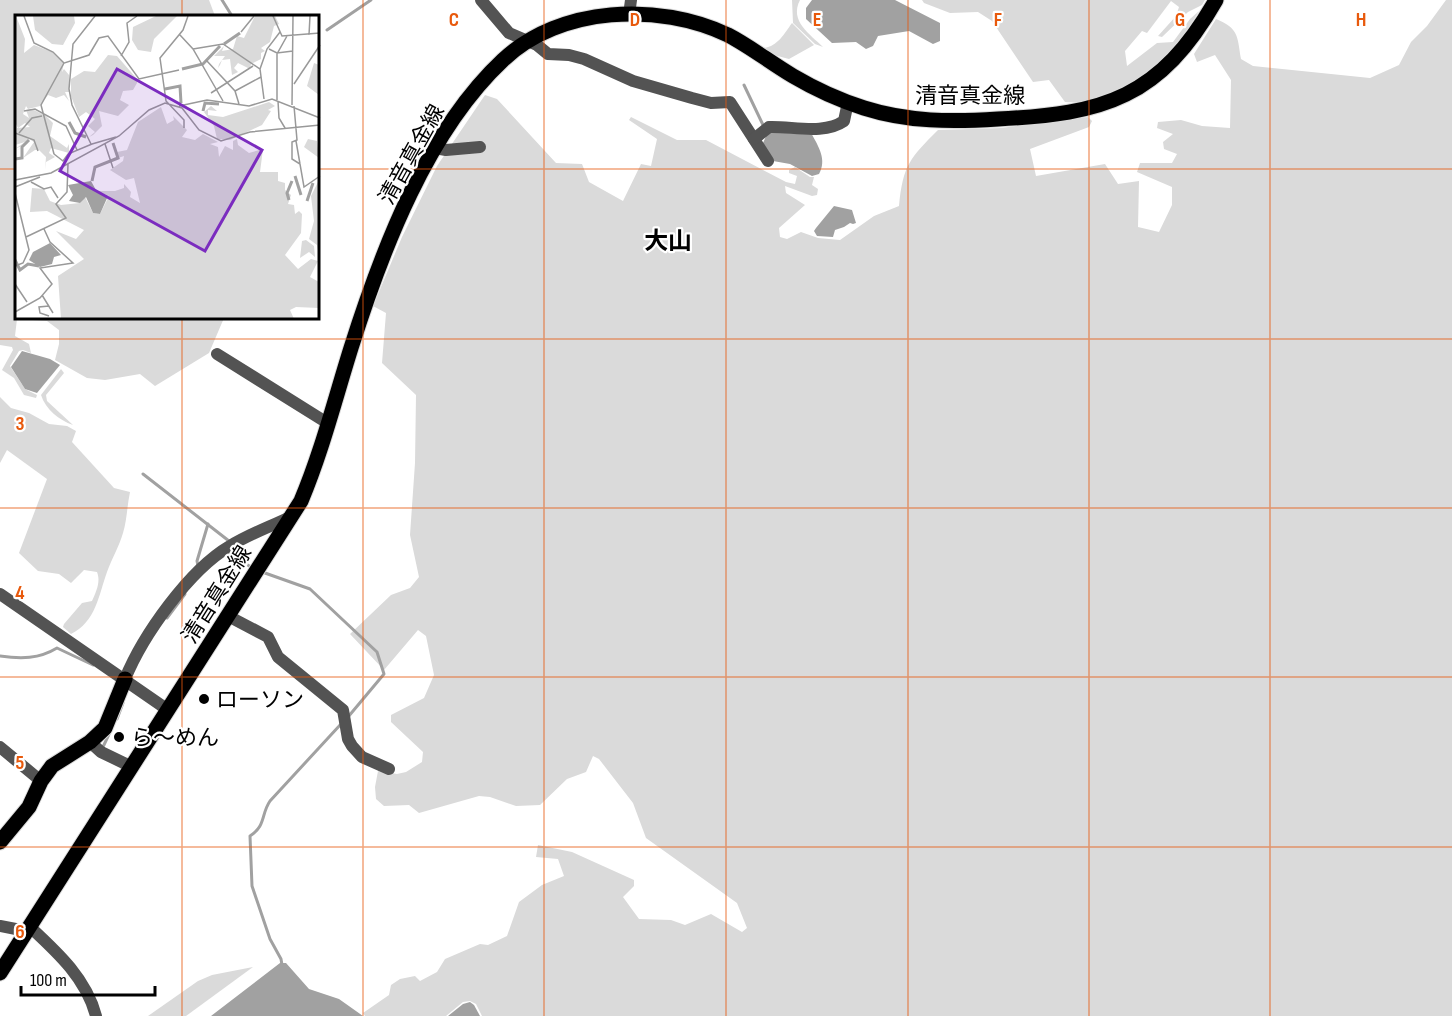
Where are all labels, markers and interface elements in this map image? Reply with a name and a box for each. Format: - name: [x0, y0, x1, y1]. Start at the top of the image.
- text: C: [449, 8, 459, 32]
- text: D: [630, 8, 640, 32]
- text: E: [813, 8, 821, 32]
- text: F: [994, 8, 1002, 32]
- text: G: [1175, 8, 1185, 32]
- text: H: [1356, 8, 1366, 32]
- inset map: [15, 15, 320, 320]
- street label: 清音真金線: [915, 83, 1025, 110]
- street label: 清音真金線: [374, 100, 451, 209]
- district label: 大山: [644, 227, 692, 256]
- text: 3: [16, 412, 25, 436]
- street label: 清音真金線: [177, 541, 258, 649]
- text: 4: [15, 581, 25, 605]
- place label: ローソン: [216, 687, 304, 714]
- marker: ローソン: [197, 692, 211, 706]
- place label: ら～めん: [131, 725, 219, 752]
- marker: ら～めん: [112, 730, 126, 744]
- text: 5: [16, 751, 25, 775]
- text: 6: [15, 920, 25, 944]
- scale bar: [21, 959, 154, 997]
- text: 100 m: [30, 970, 67, 991]

